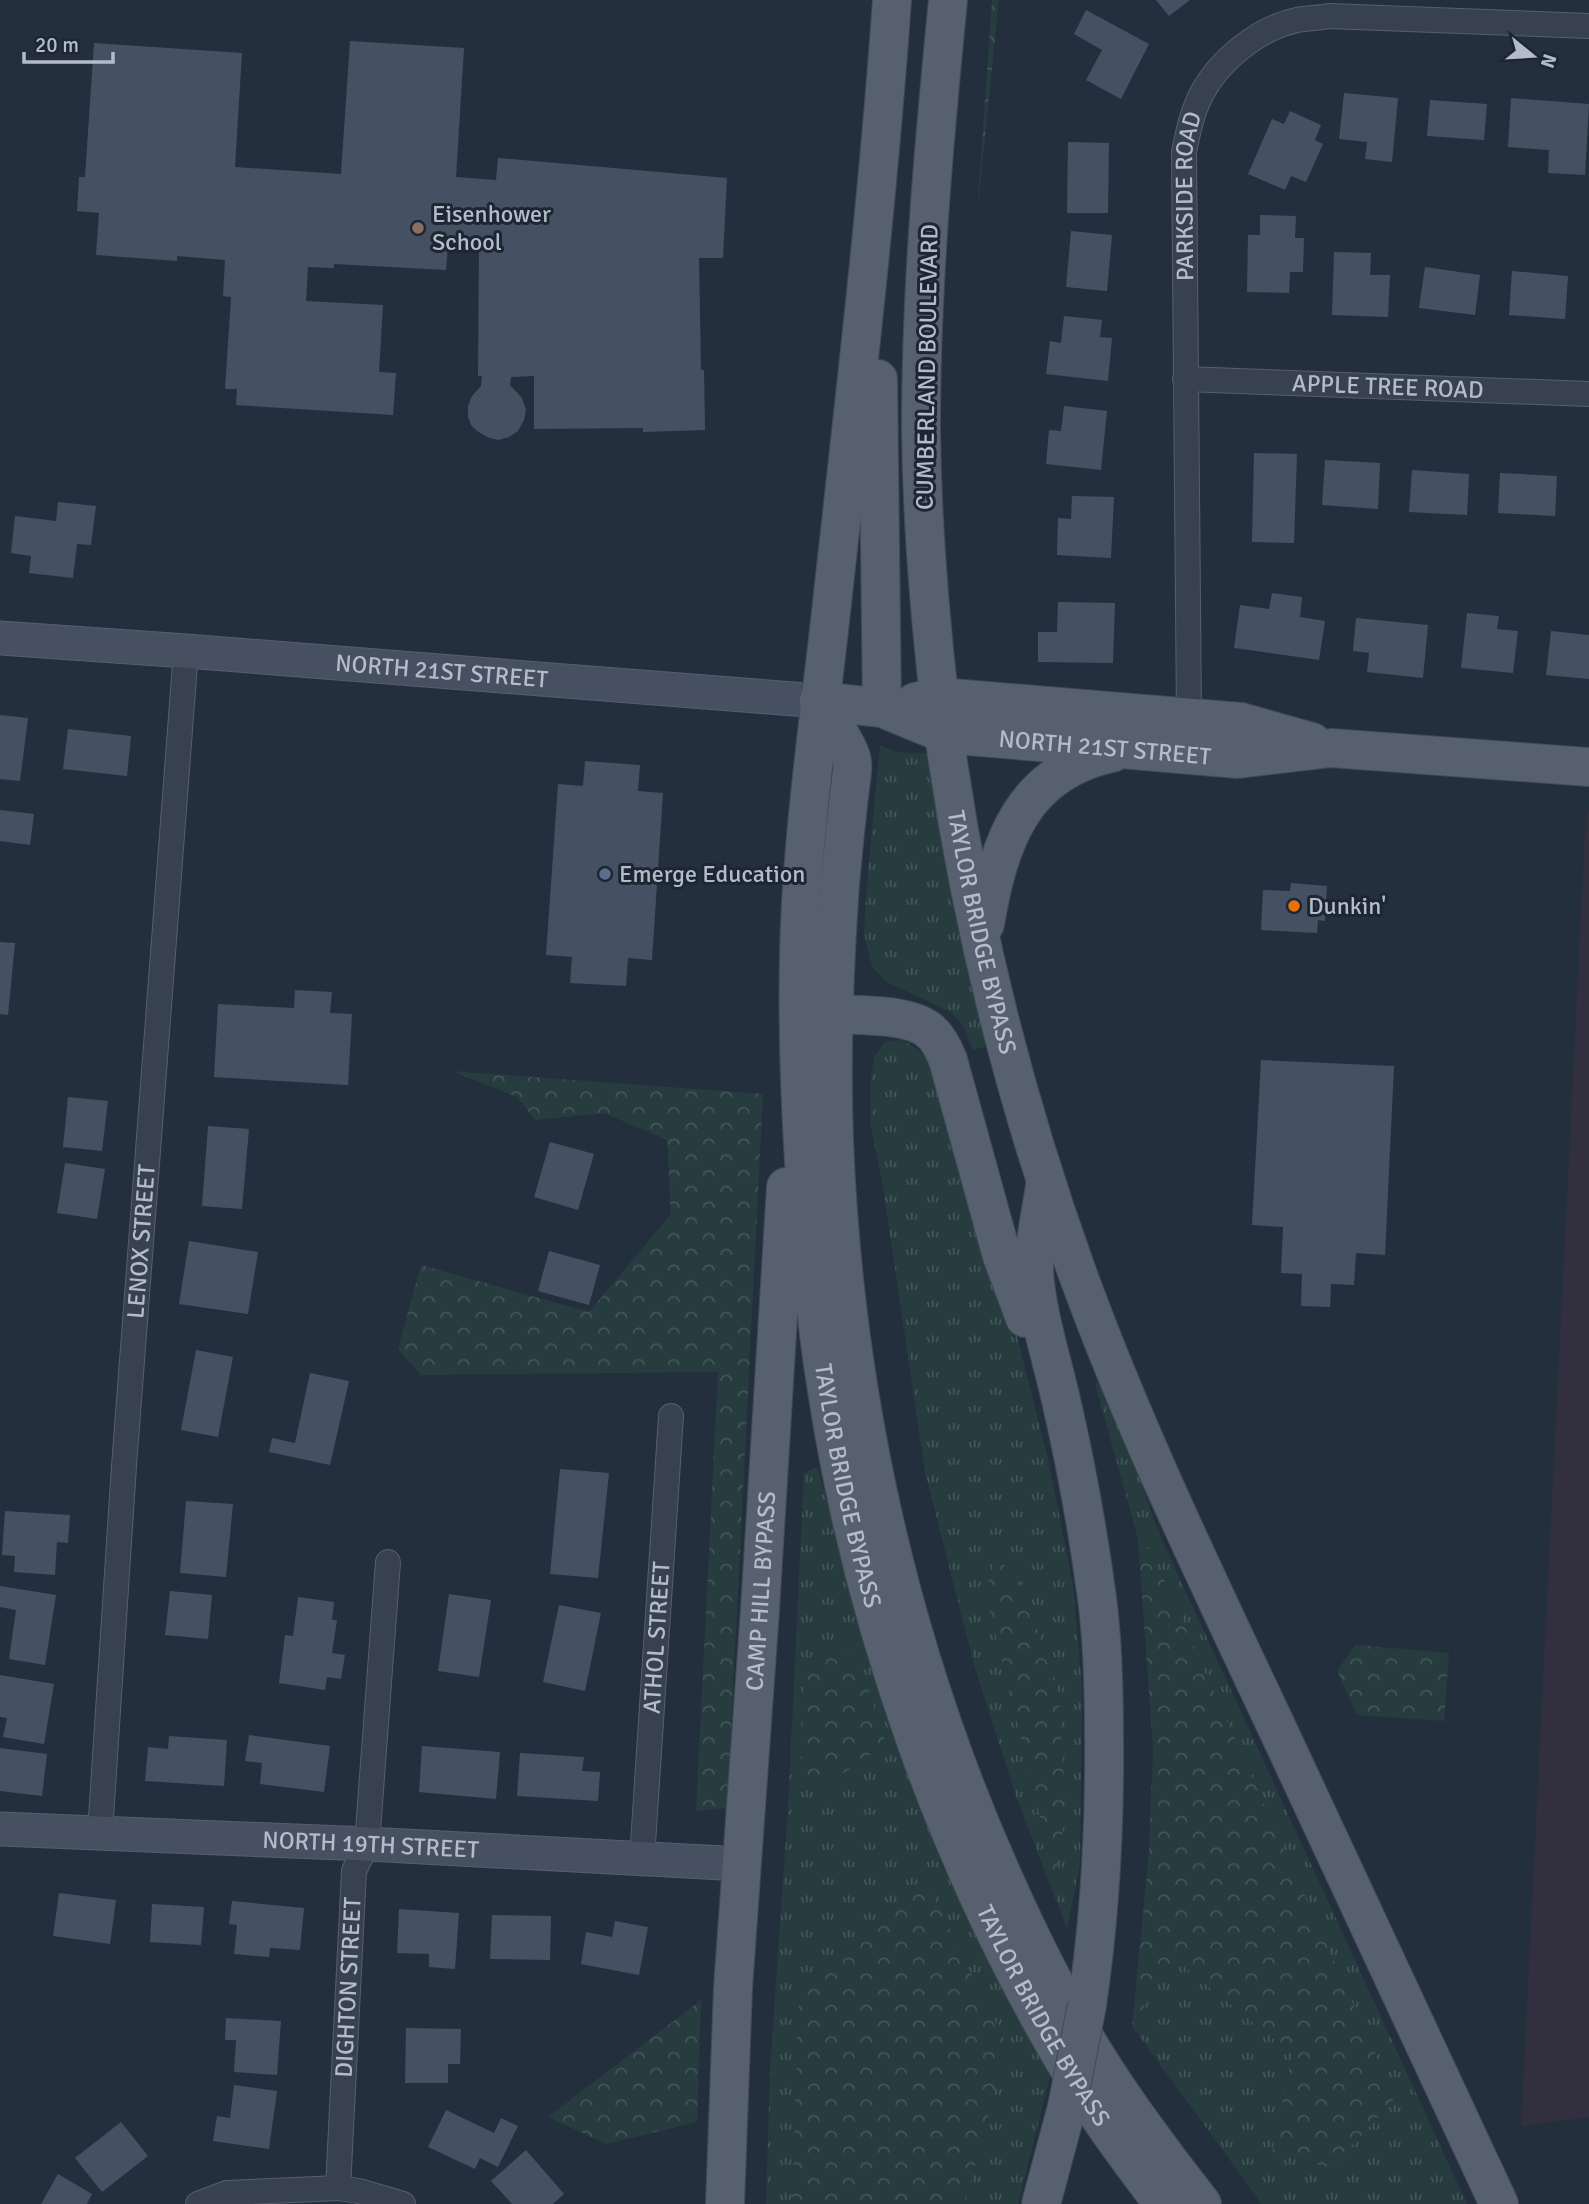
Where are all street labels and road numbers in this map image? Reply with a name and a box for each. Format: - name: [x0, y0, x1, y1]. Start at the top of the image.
- street label: PARKSIDE ROAD: [1168, 108, 1208, 281]
- street label: CUMBERLAND BOULEVARD: [910, 224, 944, 510]
- street label: APPLE TREE ROAD: [1292, 368, 1484, 405]
- street label: NORTH 21ST STREET: [334, 648, 549, 695]
- street label: NORTH 21ST STREET: [997, 724, 1213, 772]
- street label: TAYLOR BRIDGE BYPASS: [941, 808, 1023, 1057]
- street label: LENOX STREET: [120, 1163, 162, 1320]
- street label: TAYLOR BRIDGE BYPASS: [808, 1362, 888, 1611]
- street label: CAMP HILL BYPASS: [739, 1490, 782, 1692]
- street label: ATHOL STREET: [637, 1560, 676, 1715]
- street label: NORTH 19TH STREET: [262, 1825, 480, 1865]
- street label: DIGHTON STREET: [329, 1896, 368, 2078]
- street label: TAYLOR BRIDGE BYPASS: [970, 1900, 1117, 2132]

